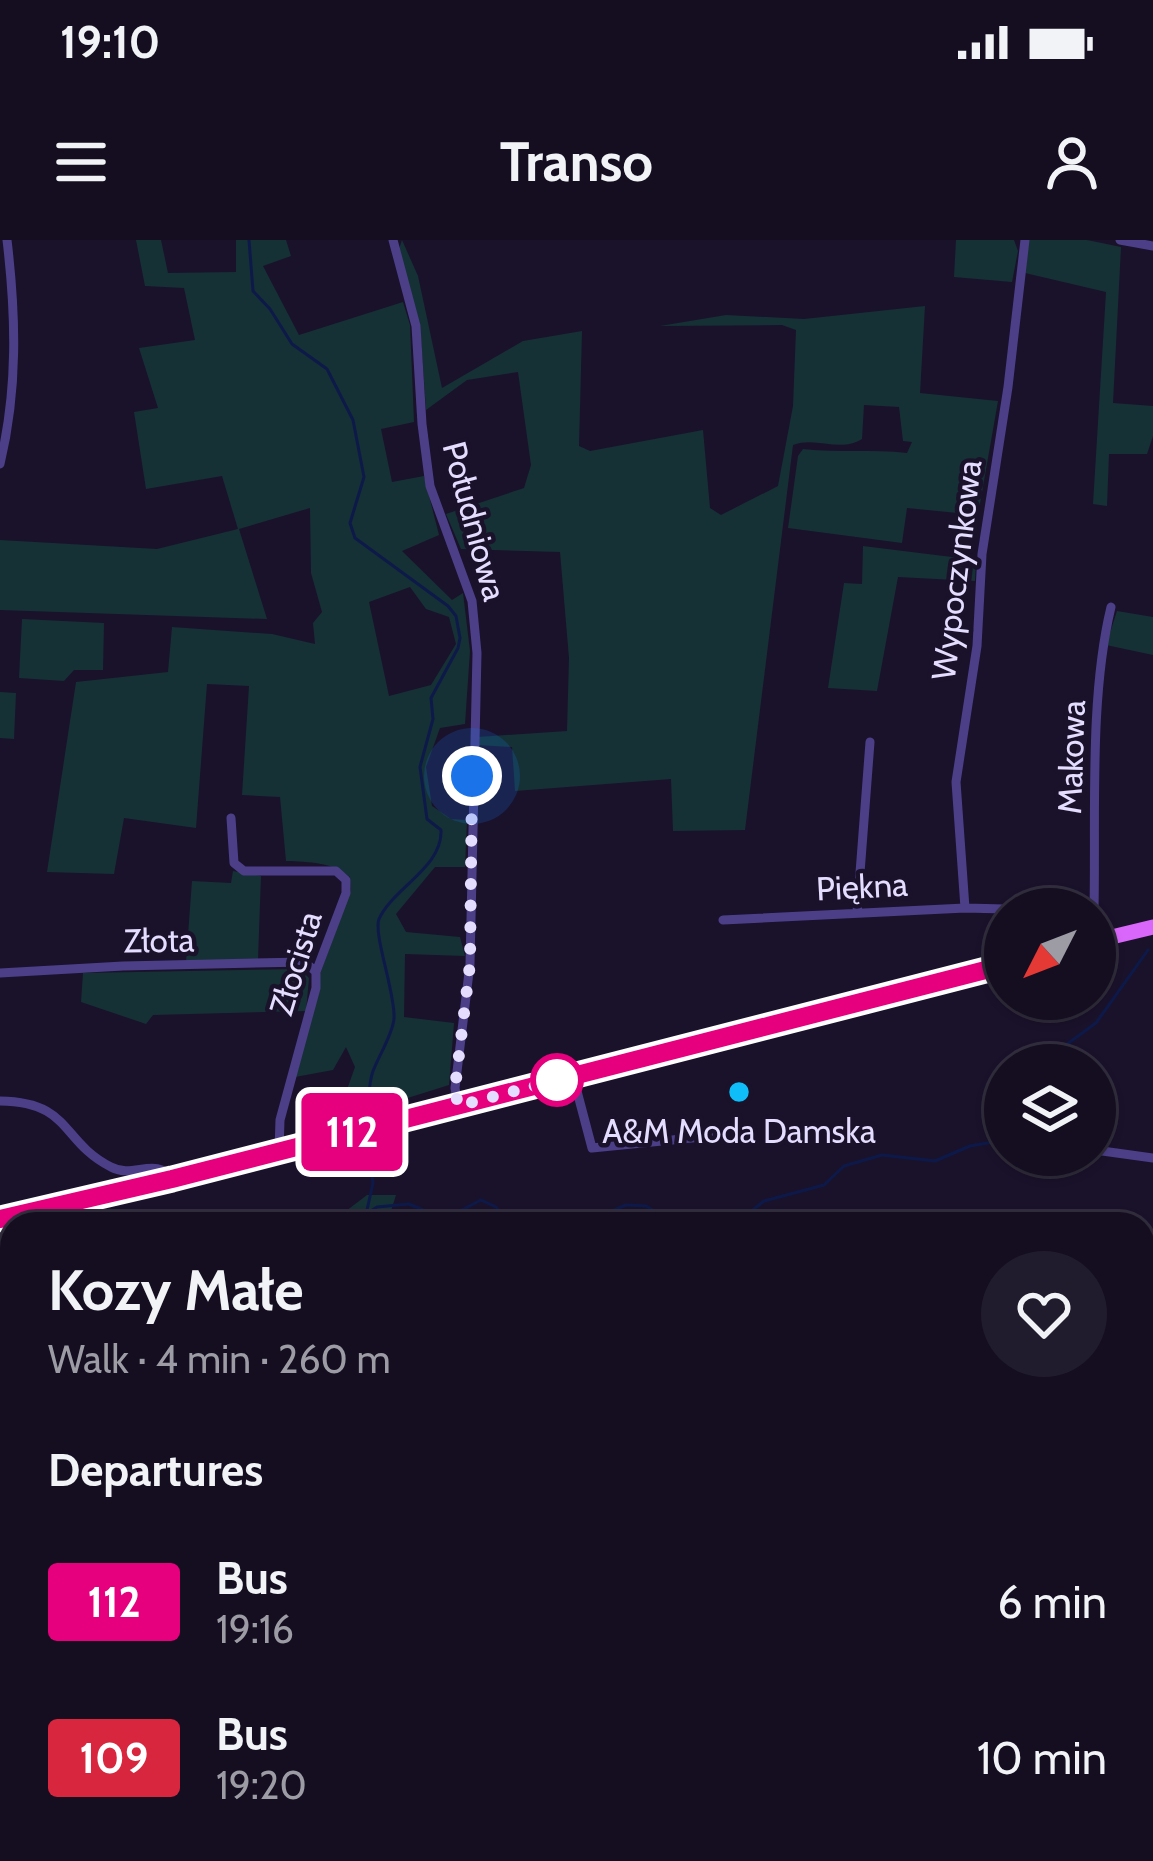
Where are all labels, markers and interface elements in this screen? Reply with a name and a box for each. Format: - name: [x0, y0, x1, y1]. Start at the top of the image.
- text: 19:10: [60, 15, 160, 69]
- icon: menu: [48, 129, 114, 195]
- text: Transo: [500, 129, 653, 195]
- icon: person: [1039, 129, 1105, 195]
- street label: Południowa: [435, 437, 515, 605]
- street label: Wypoczynkowa: [923, 458, 989, 682]
- street label: Makowa: [1049, 699, 1093, 815]
- your location: [442, 746, 502, 806]
- street label: Piękna: [815, 864, 909, 908]
- north arrow: [984, 888, 1116, 1020]
- map controls: [984, 888, 1116, 1176]
- street label: Złocista: [260, 906, 330, 1020]
- street label: Złota: [123, 919, 195, 961]
- button: layers: [984, 1044, 1116, 1176]
- unlabelled marker: [532, 1055, 582, 1105]
- marker: A&M Moda Damska: [726, 1079, 752, 1105]
- line badge: 112: [283, 1093, 421, 1171]
- text: 112: [325, 1106, 379, 1158]
- place label: A&M Moda Damska: [602, 1111, 876, 1151]
- button: heart: [981, 1251, 1107, 1377]
- text: Kozy Małe: [48, 1255, 304, 1324]
- text: Walk · 4 min · 260 m: [48, 1335, 391, 1383]
- text: Departures: [48, 1443, 263, 1497]
- text: Bus: [216, 1551, 288, 1605]
- text: 6 min: [997, 1575, 1107, 1629]
- text: 112: [87, 1576, 141, 1628]
- text: 19:16: [216, 1605, 294, 1653]
- text: Bus: [216, 1707, 288, 1761]
- text: 10 min: [977, 1731, 1107, 1785]
- text: 109: [80, 1732, 148, 1784]
- text: 19:20: [216, 1761, 307, 1809]

